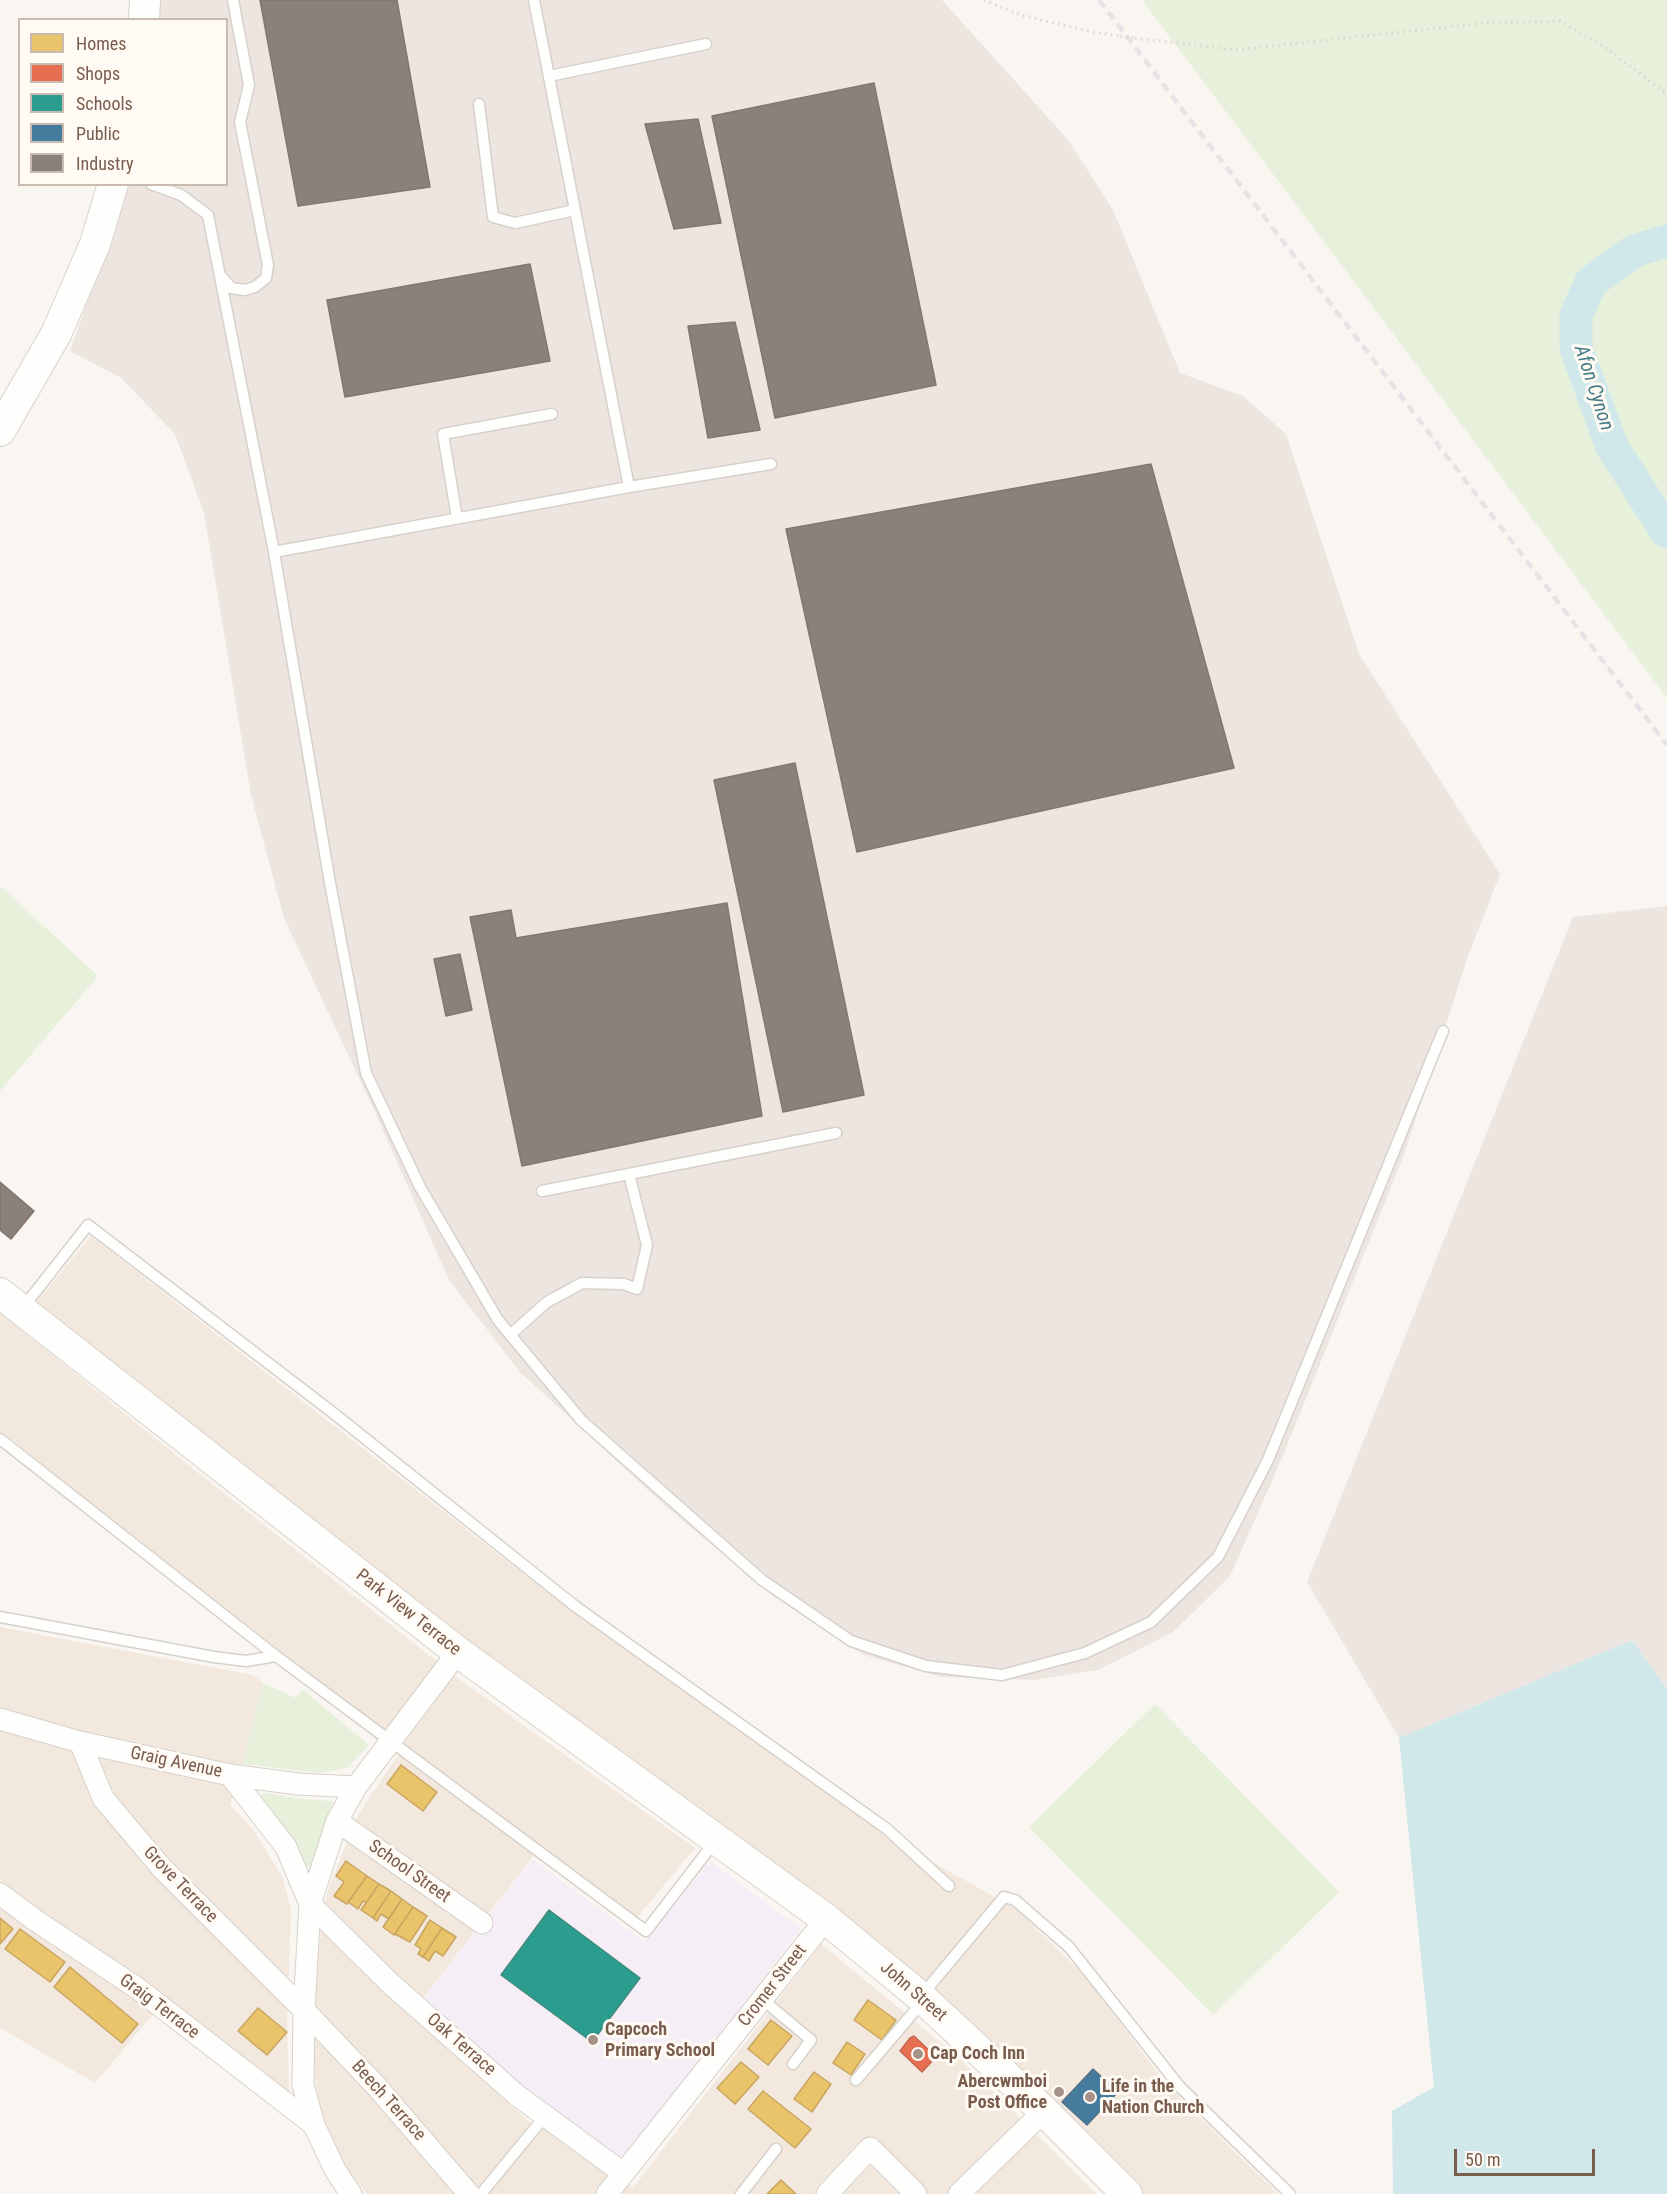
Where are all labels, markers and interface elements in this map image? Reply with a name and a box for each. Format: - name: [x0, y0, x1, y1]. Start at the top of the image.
- legend: [18, 18, 228, 186]
- text: Homes: [76, 33, 126, 54]
- text: Shops: [76, 63, 120, 84]
- text: Schools: [76, 93, 133, 114]
- text: Public: [76, 123, 120, 144]
- text: Industry: [76, 153, 134, 174]
- water label: Afon Cynon: [1568, 342, 1618, 434]
- street label: Park View Terrace: [351, 1565, 465, 1661]
- street label: Graig Avenue: [128, 1743, 224, 1783]
- street label: School Street: [364, 1836, 454, 1908]
- street label: Grove Terrace: [138, 1842, 222, 1928]
- street label: Cromer Street: [734, 1941, 812, 2031]
- street label: John Street: [875, 1957, 951, 2027]
- street label: Graig Terrace: [115, 1970, 203, 2044]
- street label: Oak Terrace: [422, 2009, 500, 2081]
- place label: Capcoch Primary School: [605, 2019, 715, 2062]
- marker: Capcoch Primary School: [586, 2033, 600, 2047]
- place label: Cap Coch Inn: [930, 2043, 1025, 2065]
- marker: Cap Coch Inn: [911, 2047, 925, 2061]
- street label: Beech Terrace: [346, 2056, 430, 2146]
- place label: Abercwmboi Post Office: [958, 2071, 1047, 2114]
- place label: Life in the Nation Church: [1102, 2076, 1204, 2118]
- marker: Abercwmboi Post Office: [1052, 2085, 1066, 2099]
- marker: Life in the Nation Church: [1083, 2090, 1097, 2104]
- scale bar: [1457, 2137, 1598, 2175]
- text: 50 m: [1465, 2149, 1500, 2170]

